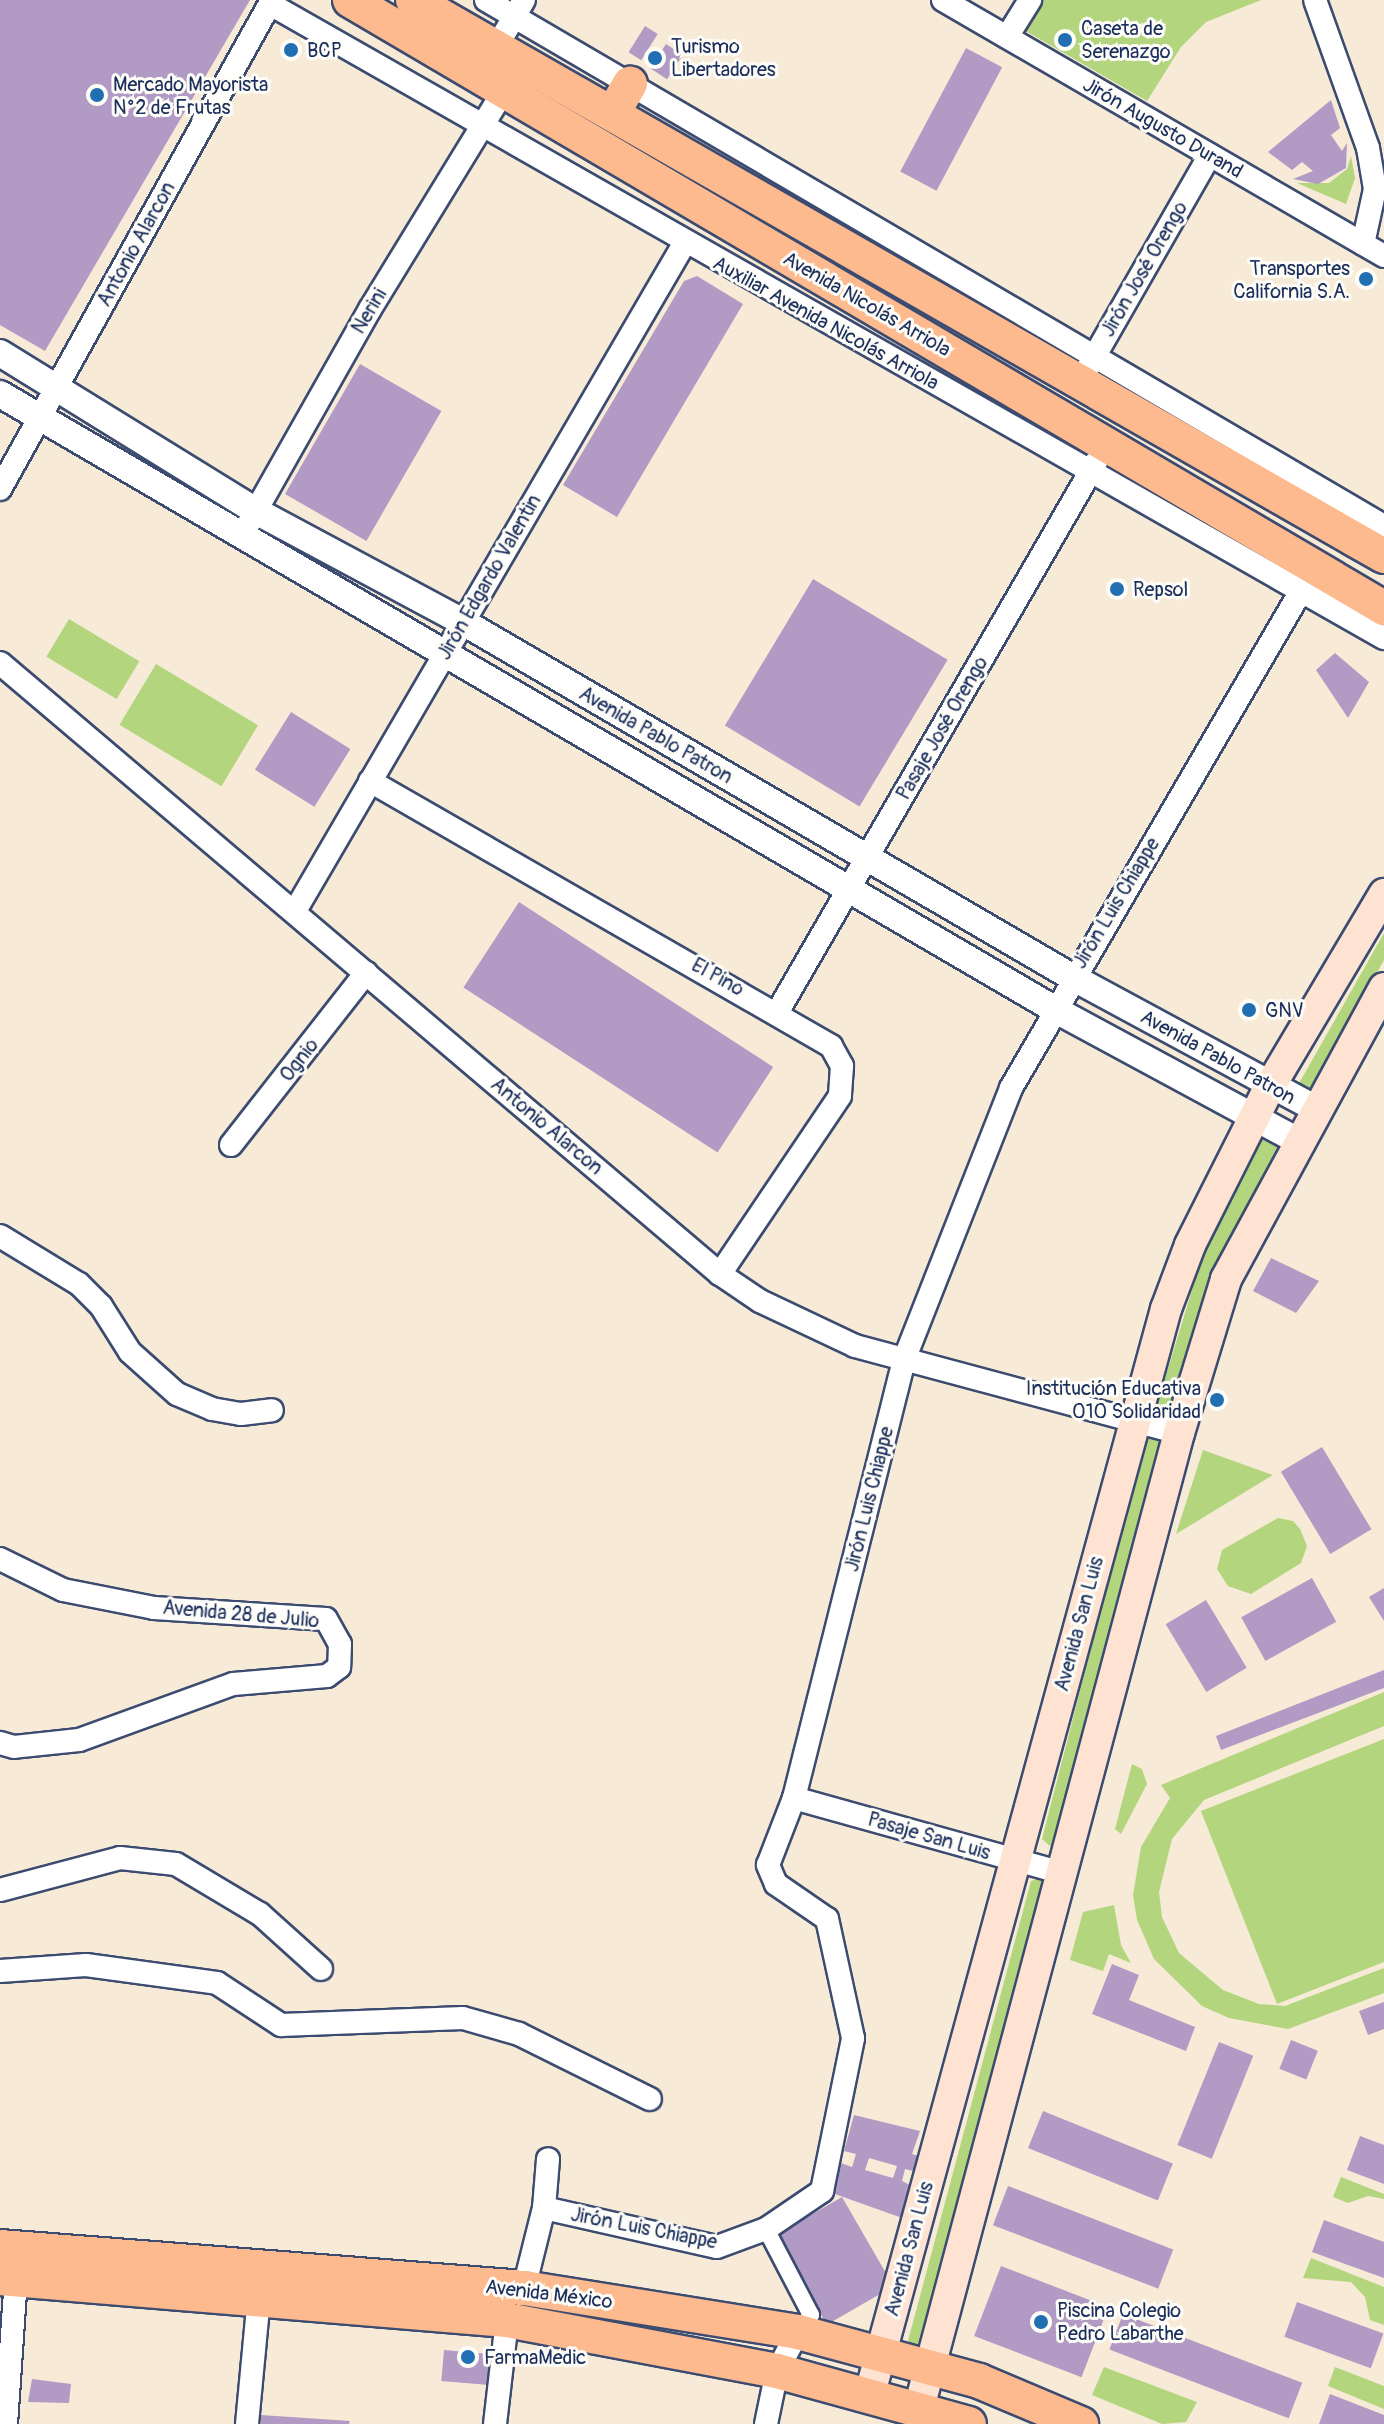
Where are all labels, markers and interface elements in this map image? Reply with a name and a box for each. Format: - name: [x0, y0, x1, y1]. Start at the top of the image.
- place label: Caseta de Serenazgo: [1081, 16, 1171, 63]
- marker: Caseta de Serenazgo: [1056, 31, 1074, 49]
- place label: Turismo Libertadores: [671, 34, 776, 81]
- place label: BCP: [307, 38, 342, 62]
- marker: BCP: [282, 41, 300, 59]
- marker: Turismo Libertadores: [646, 49, 664, 67]
- place label: Mercado Mayorista N°2 de Frutas: [113, 72, 268, 119]
- street label: Jirón Augusto Durand: [1079, 72, 1247, 184]
- marker: Mercado Mayorista N°2 de Frutas: [88, 86, 106, 104]
- street label: Antonio Alarcon: [92, 177, 180, 311]
- street label: Jirón José Orengo: [1096, 197, 1192, 341]
- street label: Avenida Nicolás Arriola: [779, 246, 955, 362]
- street label: Auxiliar Avenida Nicolás Arriola: [709, 251, 943, 395]
- place label: Transportes California S.A.: [1233, 256, 1350, 303]
- marker: Transportes California S.A.: [1357, 270, 1375, 288]
- street label: Nerini: [346, 284, 392, 338]
- street label: Jirón Edgardo Valentin: [432, 490, 546, 664]
- place label: Repsol: [1133, 577, 1188, 601]
- marker: Repsol: [1108, 580, 1126, 598]
- street label: Pasaje José Orengo: [891, 652, 993, 804]
- street label: Avenida Pablo Patron: [575, 681, 737, 789]
- street label: Jirón Luis Chiappe: [1067, 833, 1165, 973]
- street label: El Pino: [688, 953, 748, 1001]
- place label: GNV: [1265, 998, 1304, 1022]
- marker: GNV: [1240, 1001, 1258, 1019]
- street label: Avenida Pablo Patron: [1136, 1004, 1300, 1110]
- street label: Ognio: [275, 1034, 323, 1086]
- street label: Antonio Alarcon: [486, 1072, 608, 1180]
- place label: Institución Educativa 010 Solidaridad: [1026, 1376, 1201, 1423]
- marker: Institución Educativa 010 Solidaridad: [1208, 1391, 1226, 1409]
- street label: Jirón Luis Chiappe: [839, 1424, 899, 1574]
- street label: Avenida San Luis: [1049, 1554, 1109, 1694]
- street label: Avenida 28 de Julio: [162, 1595, 320, 1633]
- street label: Pasaje San Luis: [865, 1807, 993, 1865]
- street label: Avenida San Luis: [879, 2179, 939, 2319]
- street label: Jirón Luis Chiappe: [569, 2202, 719, 2254]
- street label: Avenida México: [484, 2274, 614, 2314]
- place label: Piscina Colegio Pedro Labarthe: [1057, 2298, 1184, 2345]
- marker: Piscina Colegio Pedro Labarthe: [1032, 2313, 1050, 2331]
- place label: FarmaMedic: [484, 2345, 586, 2369]
- marker: FarmaMedic: [459, 2348, 477, 2366]

